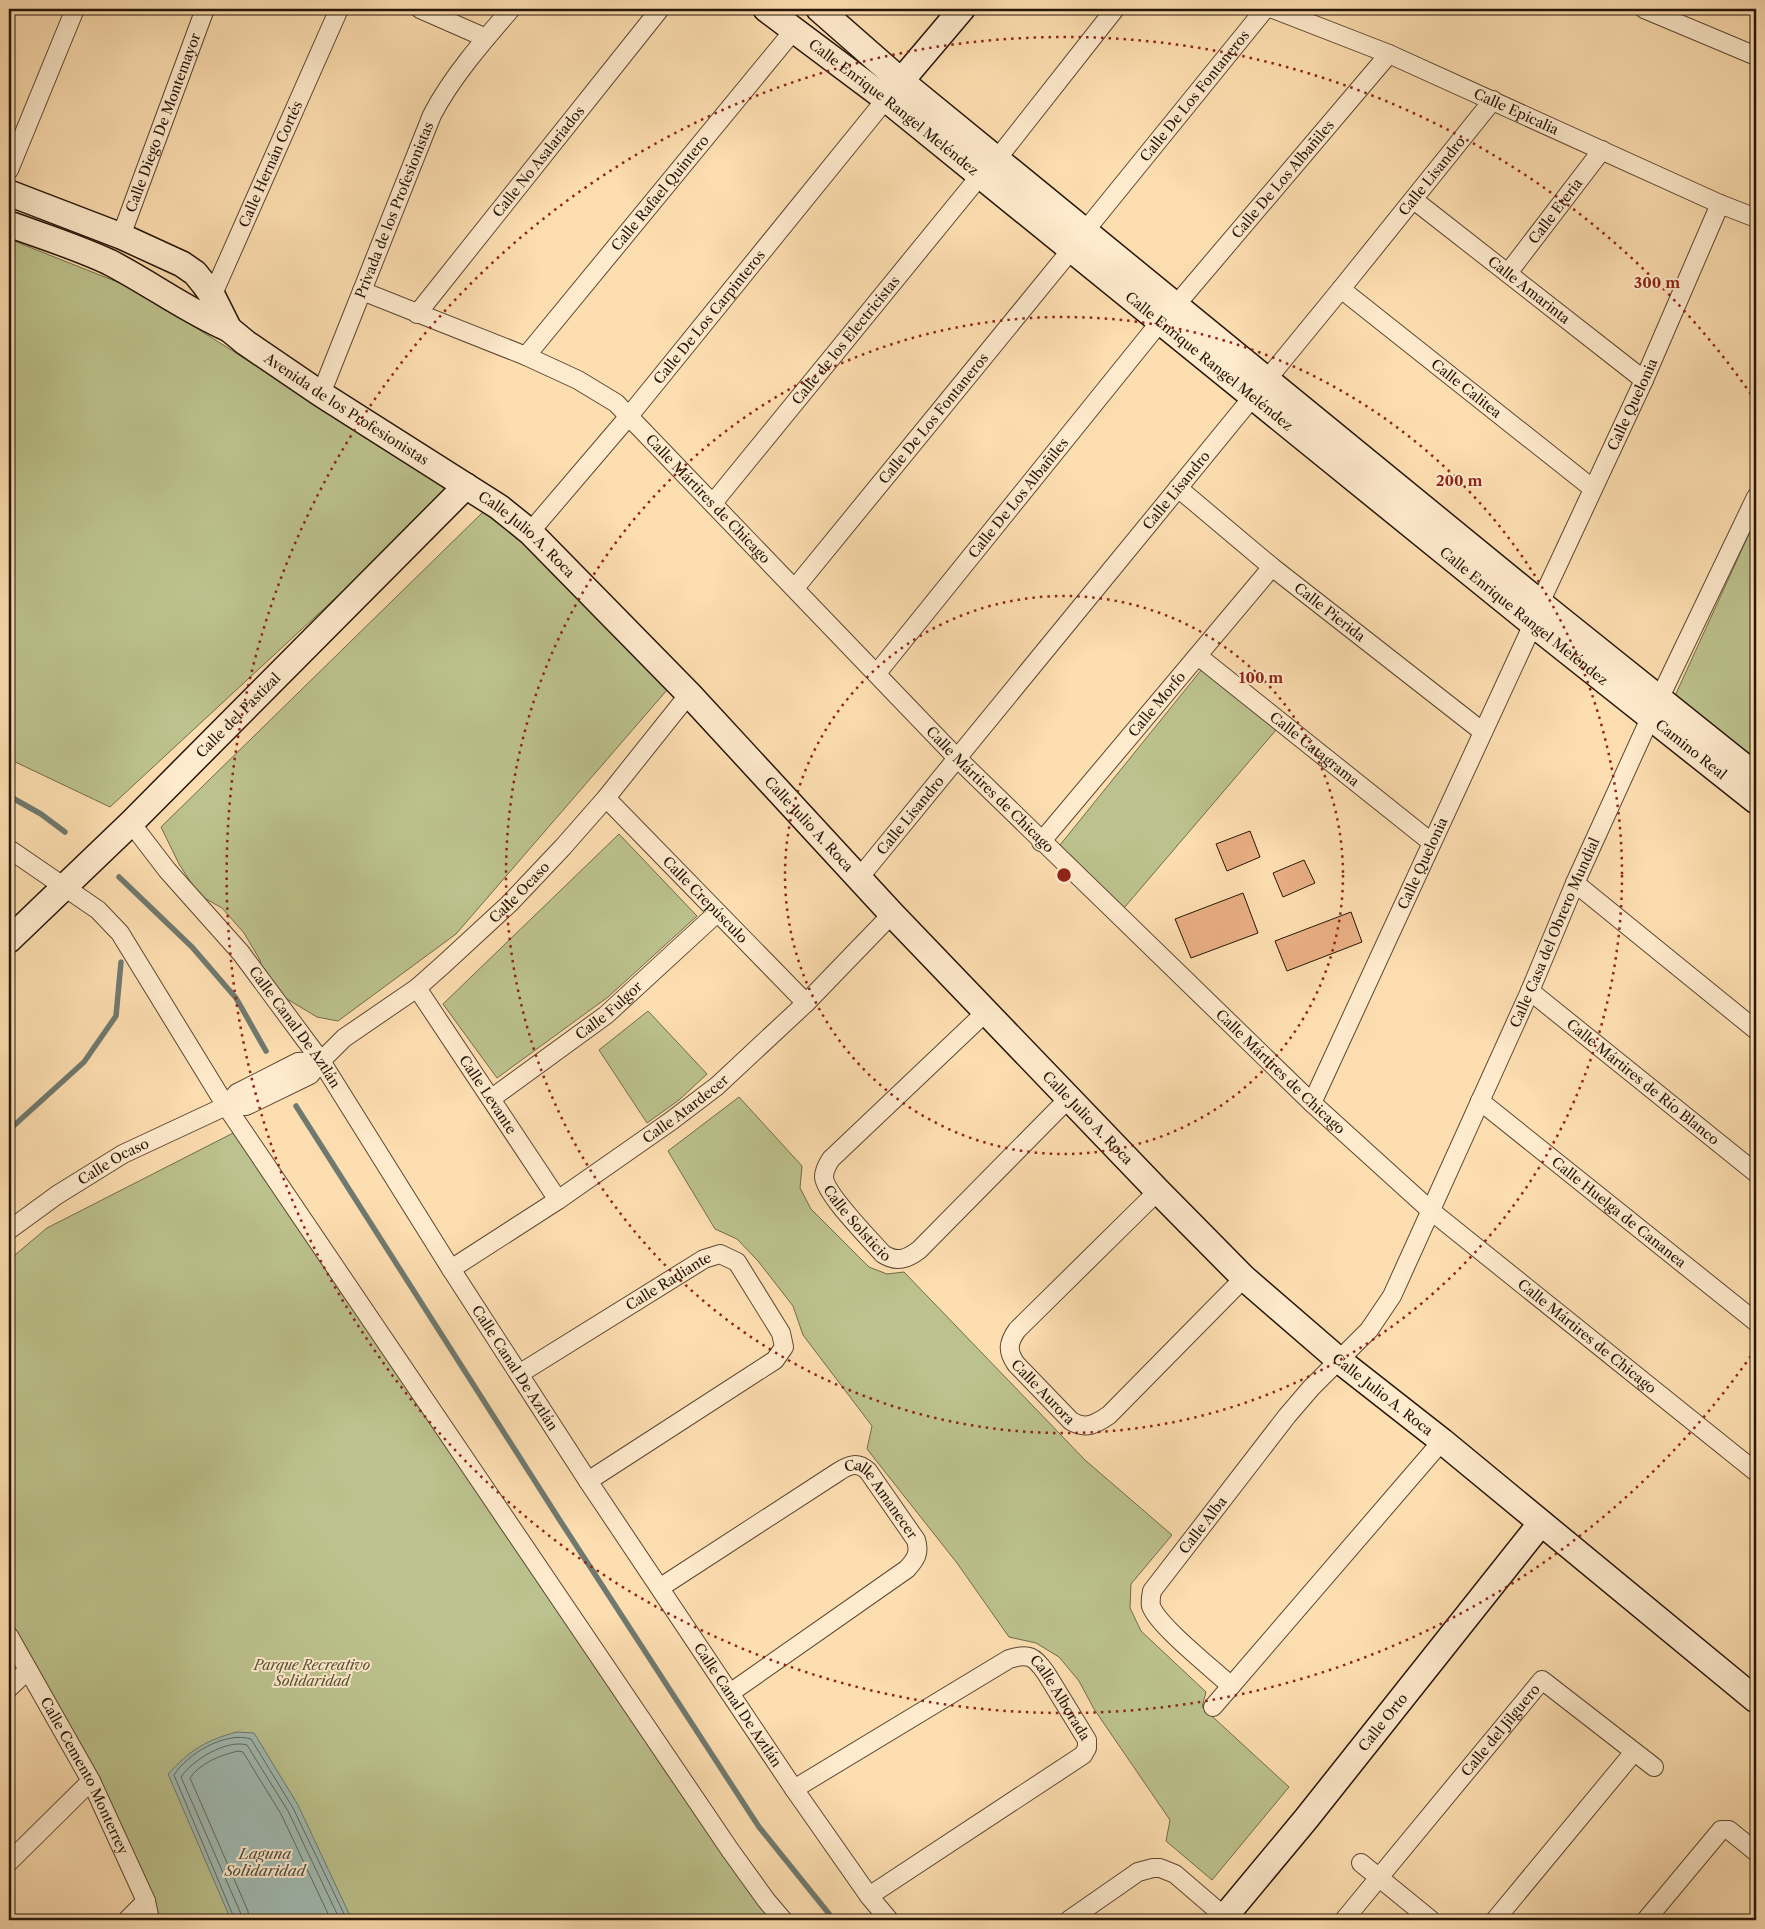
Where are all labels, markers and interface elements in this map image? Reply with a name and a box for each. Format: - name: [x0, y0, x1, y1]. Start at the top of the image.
- street label: Calle De Los Fontaneros: [1136, 27, 1253, 165]
- street label: Calle Diego De Montemayor: [122, 30, 204, 215]
- street label: Calle Enrique Rangel Meléndez: [805, 35, 982, 179]
- street label: Calle Epicalia: [1471, 85, 1562, 139]
- street label: Calle Hernán Cortés: [235, 98, 306, 230]
- street label: Calle No Asalariados: [489, 102, 588, 221]
- street label: Calle De Los Albañiles: [1228, 116, 1338, 242]
- street label: Privada de los Profesionistas: [351, 119, 437, 301]
- street label: Calle Rafael Quintero: [607, 132, 713, 254]
- street label: Calle Lisandro: [1395, 133, 1469, 219]
- street label: Calle Eteria: [1524, 174, 1587, 248]
- street label: Calle De Los Carpinteros: [650, 246, 769, 388]
- street label: Calle Amarinta: [1484, 252, 1574, 328]
- street label: Calle de los Electricistas: [788, 272, 904, 408]
- text: 300 m: [1634, 273, 1680, 292]
- street label: Calle Enrique Rangel Meléndez: [1121, 288, 1297, 435]
- street label: Avenida de los Profesionistas: [260, 349, 432, 469]
- street label: Calle De Los Fontaneros: [875, 349, 992, 488]
- street label: Calle Calitea: [1428, 355, 1506, 422]
- street label: Calle Quelonia: [1603, 355, 1661, 453]
- street label: Calle Mártires de Chicago: [642, 430, 774, 567]
- street label: Calle De Los Albañiles: [964, 434, 1072, 562]
- street label: Calle Lisandro: [1139, 447, 1214, 533]
- text: 200 m: [1436, 471, 1482, 490]
- street label: Calle Julio A. Roca: [475, 487, 579, 582]
- street label: Calle Enrique Rangel Meléndez: [1436, 543, 1612, 689]
- street label: Calle Pierida: [1290, 579, 1369, 646]
- street label: Calle Morfo: [1124, 668, 1189, 741]
- text: 100 m: [1239, 668, 1283, 687]
- street label: Calle del Pastizal: [192, 669, 284, 762]
- street label: Calle Catagrama: [1266, 708, 1363, 791]
- street label: Camino Real: [1652, 716, 1730, 783]
- street label: Calle Mártires de Chicago: [922, 722, 1058, 856]
- street label: Calle Lisandro: [873, 772, 948, 858]
- street label: Calle Julio A. Roca: [761, 773, 858, 876]
- street label: Calle Quelonia: [1394, 814, 1452, 912]
- street label: Calle Casa del Obrero Mundial: [1506, 835, 1603, 1030]
- street label: Calle Crepúsculo: [659, 852, 752, 947]
- street label: Calle Ocaso: [485, 858, 553, 927]
- centre of rings: [1055, 866, 1073, 884]
- street label: Calle Canal De Aztlán: [245, 963, 345, 1091]
- street label: Calle Fulgor: [572, 977, 646, 1043]
- street label: Calle Mártires de Chicago: [1212, 1005, 1349, 1138]
- street label: Calle Mártires de Río Blanco: [1563, 1015, 1723, 1149]
- street label: Calle Levante: [455, 1052, 521, 1138]
- street label: Calle Julio A. Roca: [1039, 1067, 1137, 1169]
- street label: Calle Atardecer: [639, 1071, 732, 1147]
- street label: Calle Ocaso: [74, 1134, 152, 1189]
- street label: Calle Huelga de Cananea: [1548, 1153, 1690, 1272]
- street label: Calle Solsticio: [819, 1182, 893, 1265]
- street label: Calle Radiante: [622, 1248, 713, 1314]
- street label: Calle Mártires de Chicago: [1514, 1275, 1660, 1397]
- street label: Calle Canal De Aztlán: [468, 1302, 562, 1434]
- street label: Calle Julio A. Roca: [1329, 1349, 1437, 1440]
- street label: Calle Aurora: [1007, 1356, 1079, 1429]
- street label: Calle Amanecer: [842, 1456, 922, 1543]
- street label: Calle Alba: [1175, 1492, 1231, 1558]
- street label: Calle Canal De Aztlán: [690, 1639, 786, 1771]
- street label: Calle Alborada: [1026, 1651, 1095, 1744]
- park label: Parque Recreativo Solidaridad: [253, 1656, 370, 1690]
- street label: Calle del Jilguero: [1457, 1681, 1544, 1780]
- street label: Calle Orto: [1354, 1689, 1411, 1755]
- street label: Calle Cemento Monterrey: [36, 1694, 132, 1857]
- water label: Laguna Solidaridad: [224, 1844, 307, 1880]

